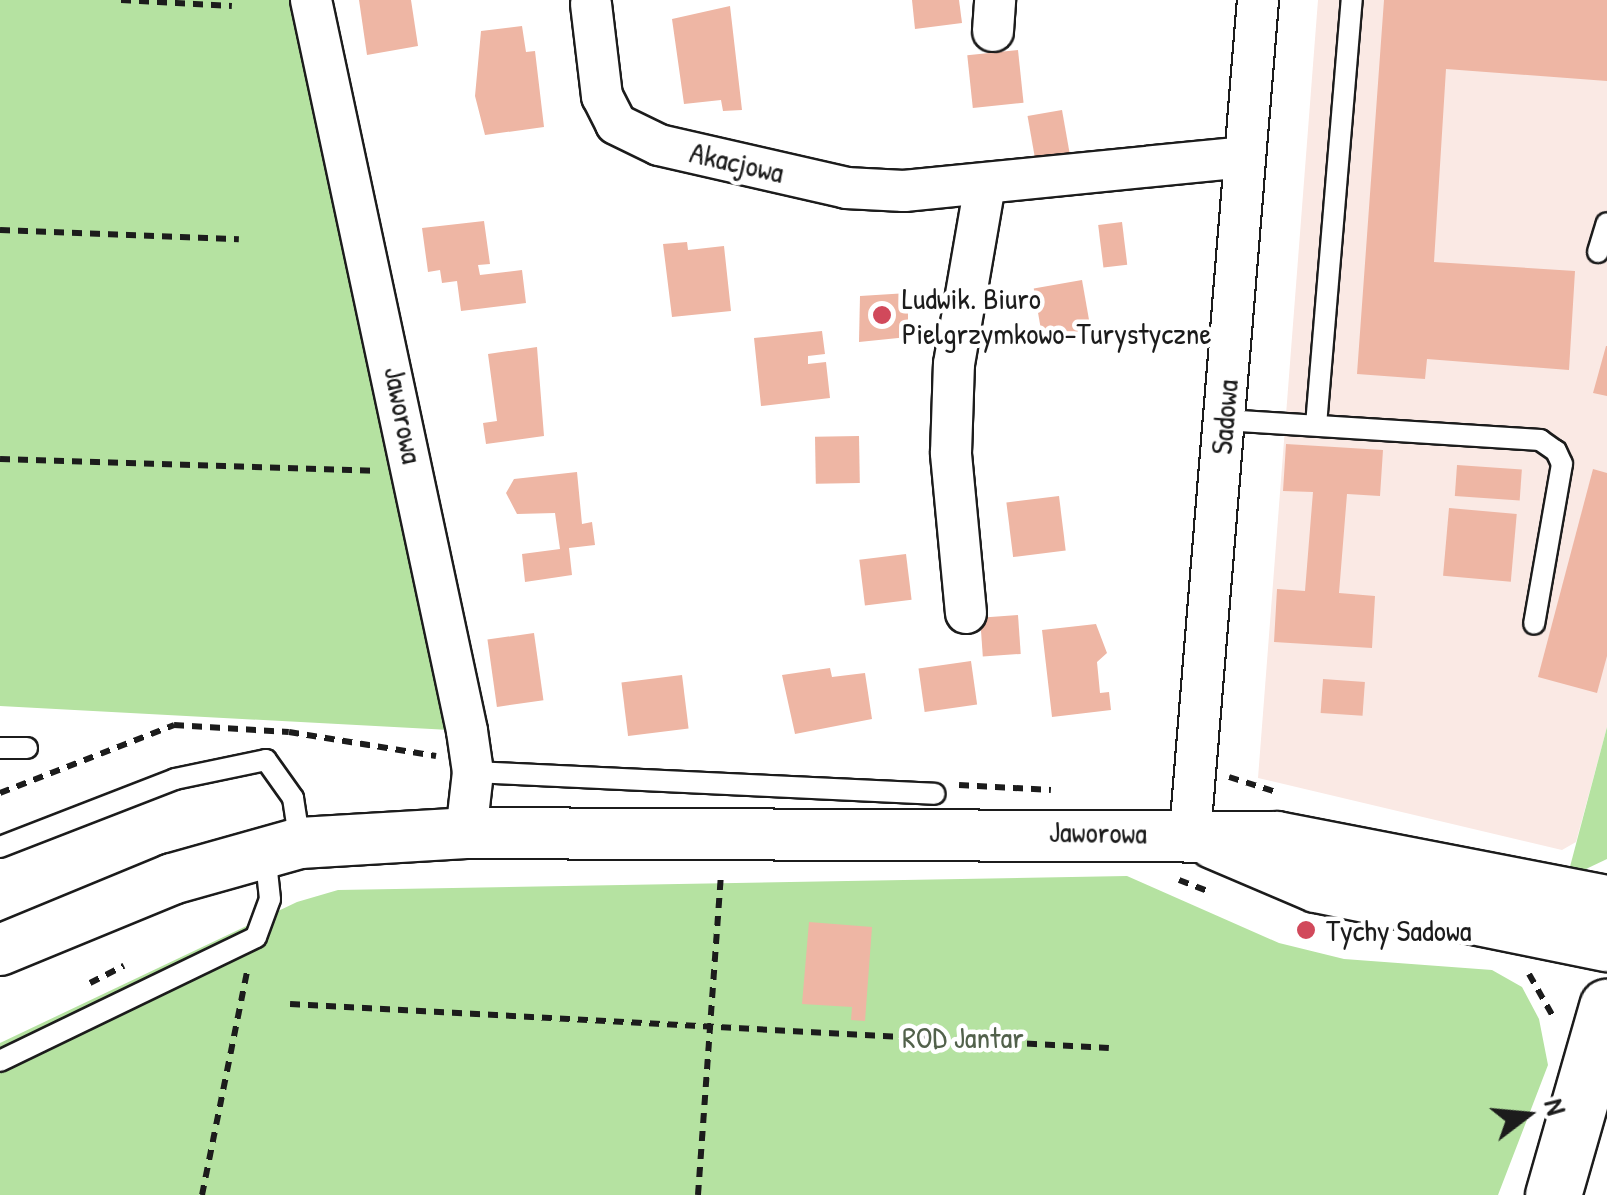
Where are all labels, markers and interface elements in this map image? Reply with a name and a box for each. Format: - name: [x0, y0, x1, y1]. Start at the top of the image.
- street label: Akacjowa: [687, 134, 787, 190]
- place label: Ludwik. Biuro Pielgrzymkowo-Turystyczne: [902, 280, 1211, 350]
- marker: Ludwik. Biuro Pielgrzymkowo-Turystyczne: [871, 304, 893, 326]
- street label: Jaworowa: [377, 363, 431, 467]
- street label: Sadowa: [1203, 378, 1245, 456]
- street label: Jaworowa: [1049, 813, 1147, 851]
- place label: Tychy Sadowa: [1326, 912, 1472, 948]
- marker: Tychy Sadowa: [1295, 919, 1317, 941]
- park label: ROD Jantar: [902, 1019, 1024, 1055]
- north arrow: [1477, 1065, 1577, 1165]
- text: N: [1536, 1094, 1576, 1119]

